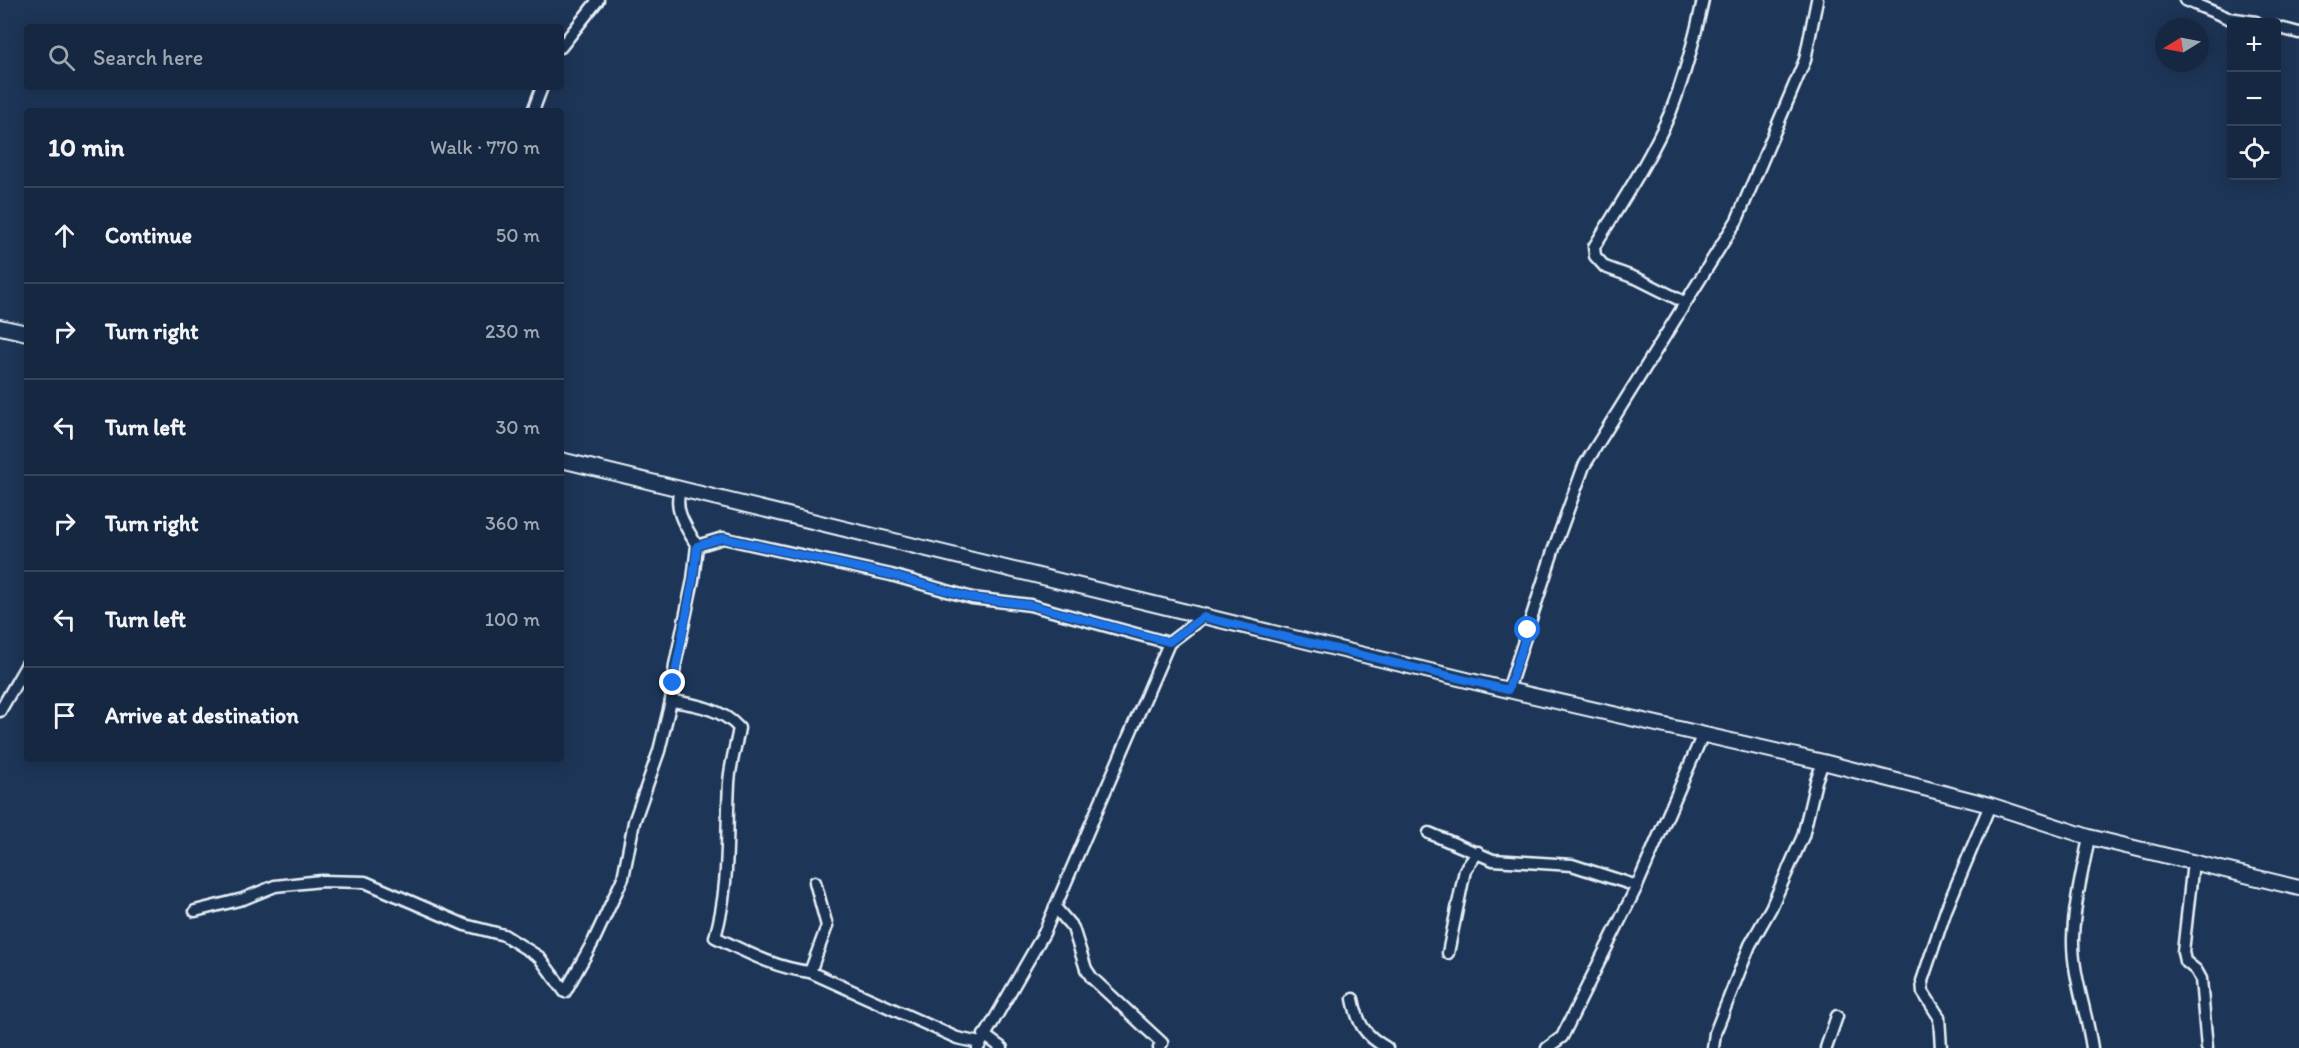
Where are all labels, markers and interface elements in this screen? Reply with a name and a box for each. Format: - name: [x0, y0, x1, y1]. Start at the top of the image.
- north arrow: [2155, 18, 2209, 72]
- map controls: [2227, 18, 2281, 180]
- button: +: [2227, 18, 2281, 72]
- search box: [24, 24, 564, 90]
- icon: search: [45, 41, 78, 74]
- text: Search here: [93, 44, 203, 71]
- button: −: [2227, 72, 2281, 126]
- button: locate: [2227, 126, 2281, 180]
- text: 10 min: [48, 131, 124, 163]
- text: Walk · 770 m: [430, 135, 540, 159]
- icon: ahead: [48, 219, 81, 252]
- text: Continue: [105, 222, 192, 249]
- text: 50 m: [496, 223, 540, 247]
- icon: right: [48, 315, 81, 348]
- text: Turn right: [105, 318, 199, 345]
- text: 230 m: [485, 319, 540, 343]
- icon: left: [48, 411, 81, 444]
- text: Turn left: [105, 414, 186, 441]
- text: 30 m: [495, 415, 540, 439]
- icon: right: [48, 507, 81, 540]
- text: Turn right: [105, 510, 199, 537]
- text: 360 m: [485, 511, 540, 535]
- icon: left: [48, 603, 81, 636]
- text: Turn left: [105, 606, 186, 633]
- text: 100 m: [485, 607, 540, 631]
- route start: [1514, 616, 1540, 642]
- route end: [659, 669, 685, 695]
- icon: arrive: [48, 699, 81, 732]
- text: Arrive at destination: [105, 702, 299, 729]

